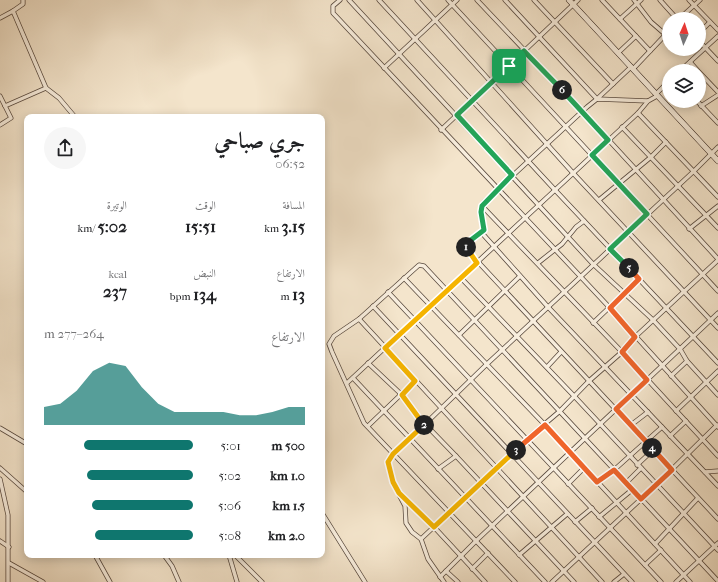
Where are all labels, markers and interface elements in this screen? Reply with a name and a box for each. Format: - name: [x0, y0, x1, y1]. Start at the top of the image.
- north arrow: [662, 12, 706, 56]
- map controls: [662, 12, 706, 108]
- pin: [492, 49, 526, 83]
- icon: arrive: [498, 55, 520, 77]
- button: layers: [662, 64, 706, 108]
- pin: 6: [552, 80, 572, 100]
- text: 6: [559, 83, 565, 96]
- button: share: [44, 127, 86, 169]
- text: جري صباحي: [214, 128, 305, 154]
- text: 06:52: [275, 156, 305, 171]
- text: الوتيرة: [107, 199, 127, 212]
- text: الوقت: [195, 199, 216, 212]
- text: المسافة: [283, 199, 305, 212]
- text: 5:02: [97, 216, 127, 236]
- text: 15:51: [185, 216, 216, 236]
- text: 3.15: [281, 216, 305, 236]
- text: /km: [78, 222, 97, 235]
- text: km: [264, 222, 281, 235]
- pin: 1: [456, 237, 476, 257]
- text: 1: [464, 240, 468, 253]
- pin: 5: [619, 258, 639, 278]
- text: 5: [627, 261, 631, 274]
- text: النبض: [193, 267, 216, 280]
- text: الارتفاع: [276, 267, 305, 280]
- text: kcal: [108, 268, 127, 281]
- text: 237: [103, 281, 127, 301]
- text: 134: [193, 284, 216, 304]
- text: 13: [292, 284, 305, 304]
- text: bpm: [170, 290, 193, 303]
- text: m: [280, 290, 292, 303]
- text: 264–277 m: [44, 326, 104, 341]
- text: الارتفاع: [271, 329, 305, 344]
- pin: 2: [414, 415, 434, 435]
- text: 2: [421, 418, 427, 431]
- text: 5:01: [220, 438, 241, 453]
- text: 500 m: [271, 438, 305, 453]
- pin: 4: [642, 438, 662, 458]
- pin: 3: [506, 440, 526, 460]
- text: 4: [649, 441, 655, 454]
- text: 3: [514, 443, 518, 456]
- text: 5:02: [218, 468, 241, 483]
- text: 1.0 km: [270, 468, 305, 483]
- text: 5:06: [218, 498, 241, 513]
- text: 1.5 km: [272, 498, 305, 513]
- text: 5:08: [219, 528, 241, 543]
- text: 2.0 km: [268, 528, 305, 543]

